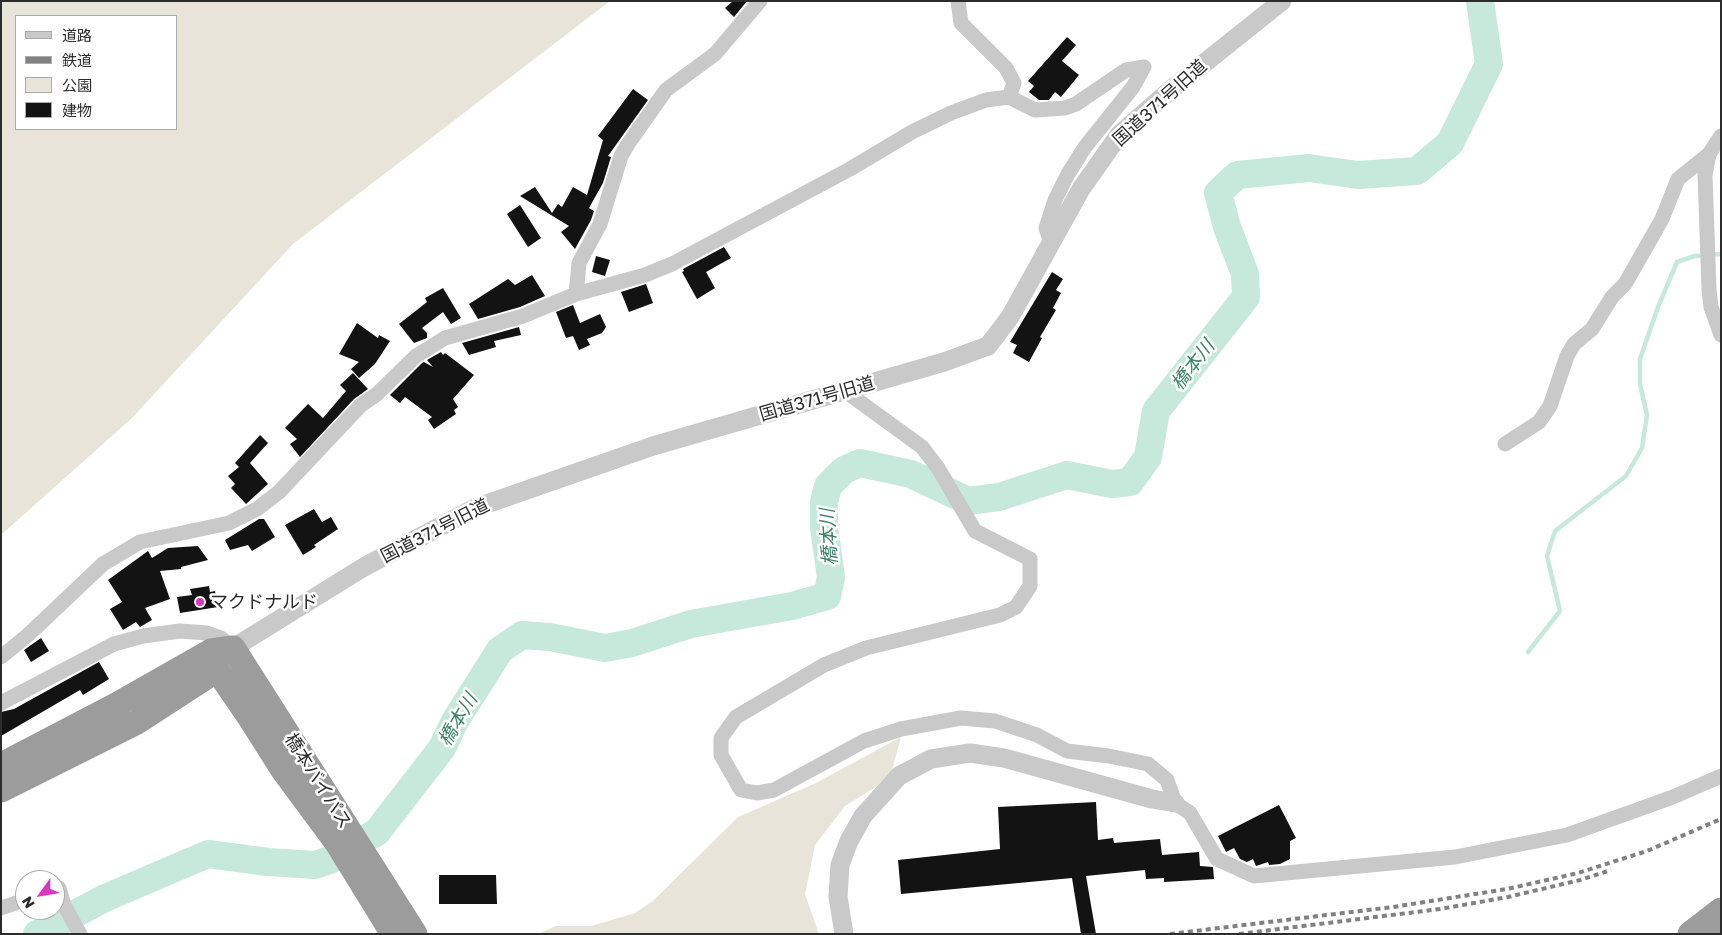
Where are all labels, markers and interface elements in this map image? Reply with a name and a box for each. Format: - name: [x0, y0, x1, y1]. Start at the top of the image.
- legend: [15, 15, 178, 130]
- text: 道路: [62, 26, 92, 44]
- text: 鉄道: [62, 51, 92, 69]
- street label: 国道371号旧道: [1109, 55, 1211, 151]
- text: 公園: [62, 76, 92, 94]
- text: 建物: [62, 101, 92, 119]
- water label: 橋本川: [1166, 336, 1220, 394]
- street label: 国道371号旧道: [757, 372, 877, 426]
- street label: 国道371号旧道: [377, 494, 493, 568]
- water label: 橋本川: [816, 508, 842, 566]
- place label: マクドナルド: [210, 591, 318, 613]
- marker: マクドナルド: [194, 596, 206, 608]
- water label: 橋本川: [434, 690, 482, 750]
- street label: 橋本バイパス: [280, 729, 356, 833]
- north arrow: [15, 870, 65, 920]
- text: N: [18, 894, 38, 912]

